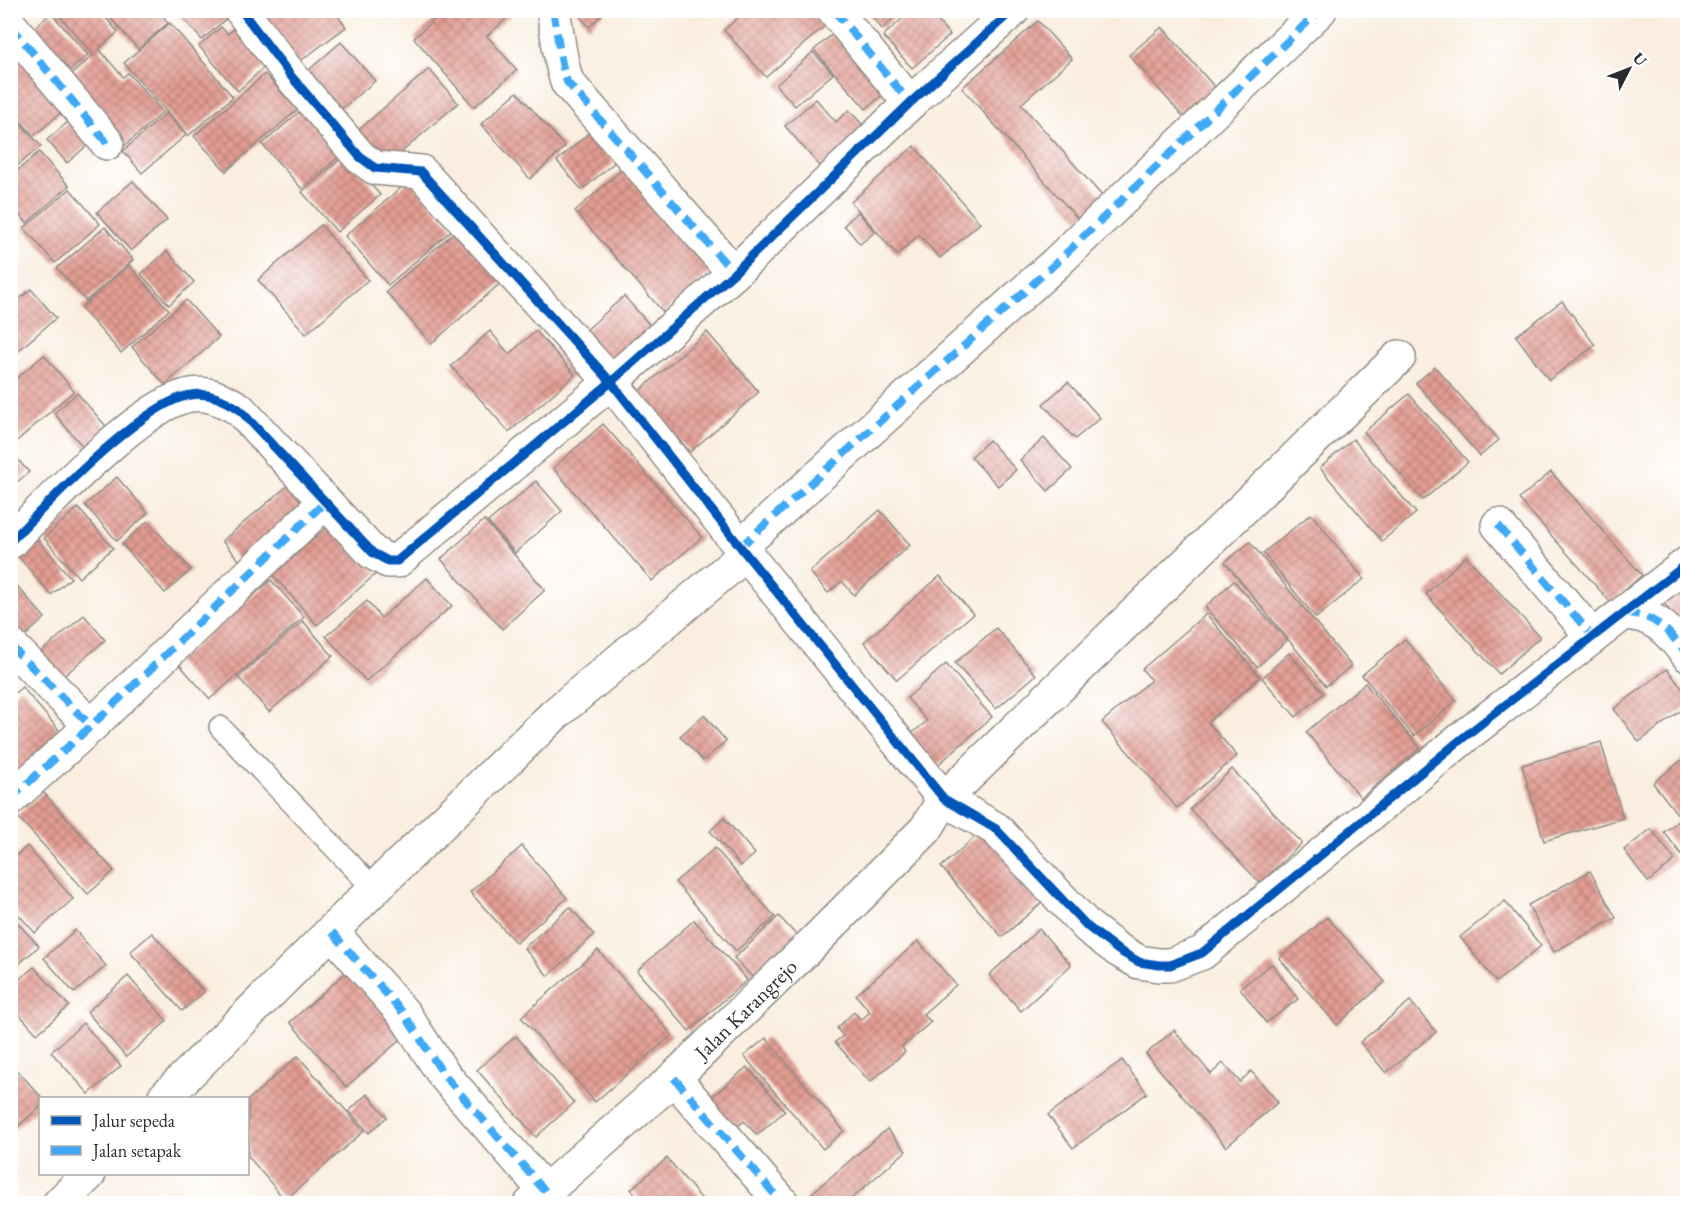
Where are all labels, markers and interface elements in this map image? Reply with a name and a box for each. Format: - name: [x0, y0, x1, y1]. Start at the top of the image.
- north arrow: [1599, 39, 1659, 99]
- text: U: [1628, 48, 1652, 71]
- street label: Jalan Karangrejo: [687, 953, 802, 1066]
- legend: [39, 1097, 249, 1175]
- text: Jalur sepeda: [91, 1109, 176, 1132]
- text: Jalan setapak: [91, 1139, 182, 1162]

